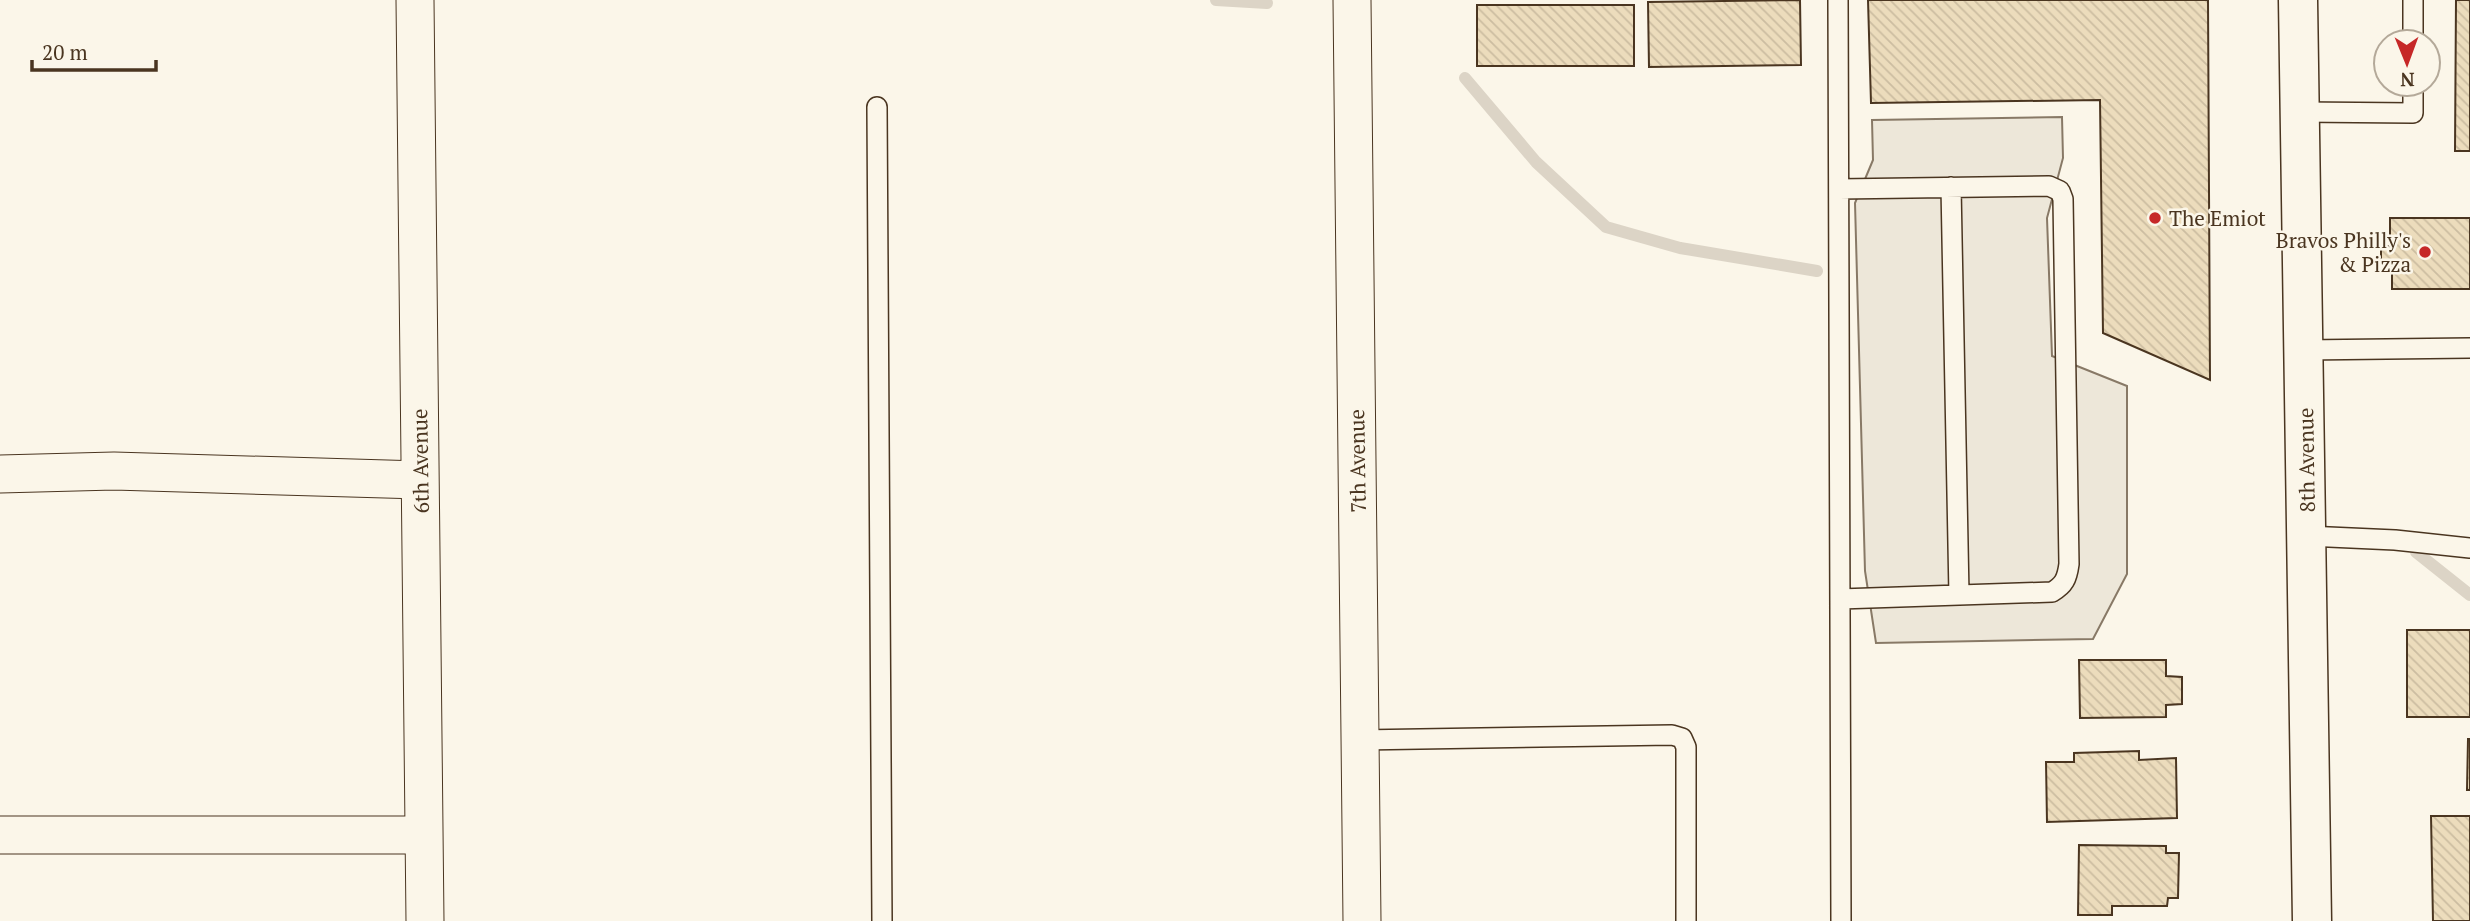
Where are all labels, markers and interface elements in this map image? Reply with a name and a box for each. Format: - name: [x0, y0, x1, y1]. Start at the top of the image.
- scale bar: [32, 28, 156, 72]
- north arrow: [2372, 28, 2442, 98]
- text: 20 m: [42, 38, 88, 66]
- text: N: [2399, 68, 2415, 93]
- place label: The Emiot: [2169, 204, 2266, 232]
- marker: The Emiot: [2147, 210, 2163, 226]
- place label: Bravos Philly's & Pizza: [2276, 226, 2411, 278]
- marker: Bravos Philly's & Pizza: [2417, 244, 2433, 260]
- street label: 8th Avenue: [2291, 407, 2321, 513]
- street label: 6th Avenue: [405, 408, 435, 514]
- street label: 7th Avenue: [1342, 409, 1372, 513]

